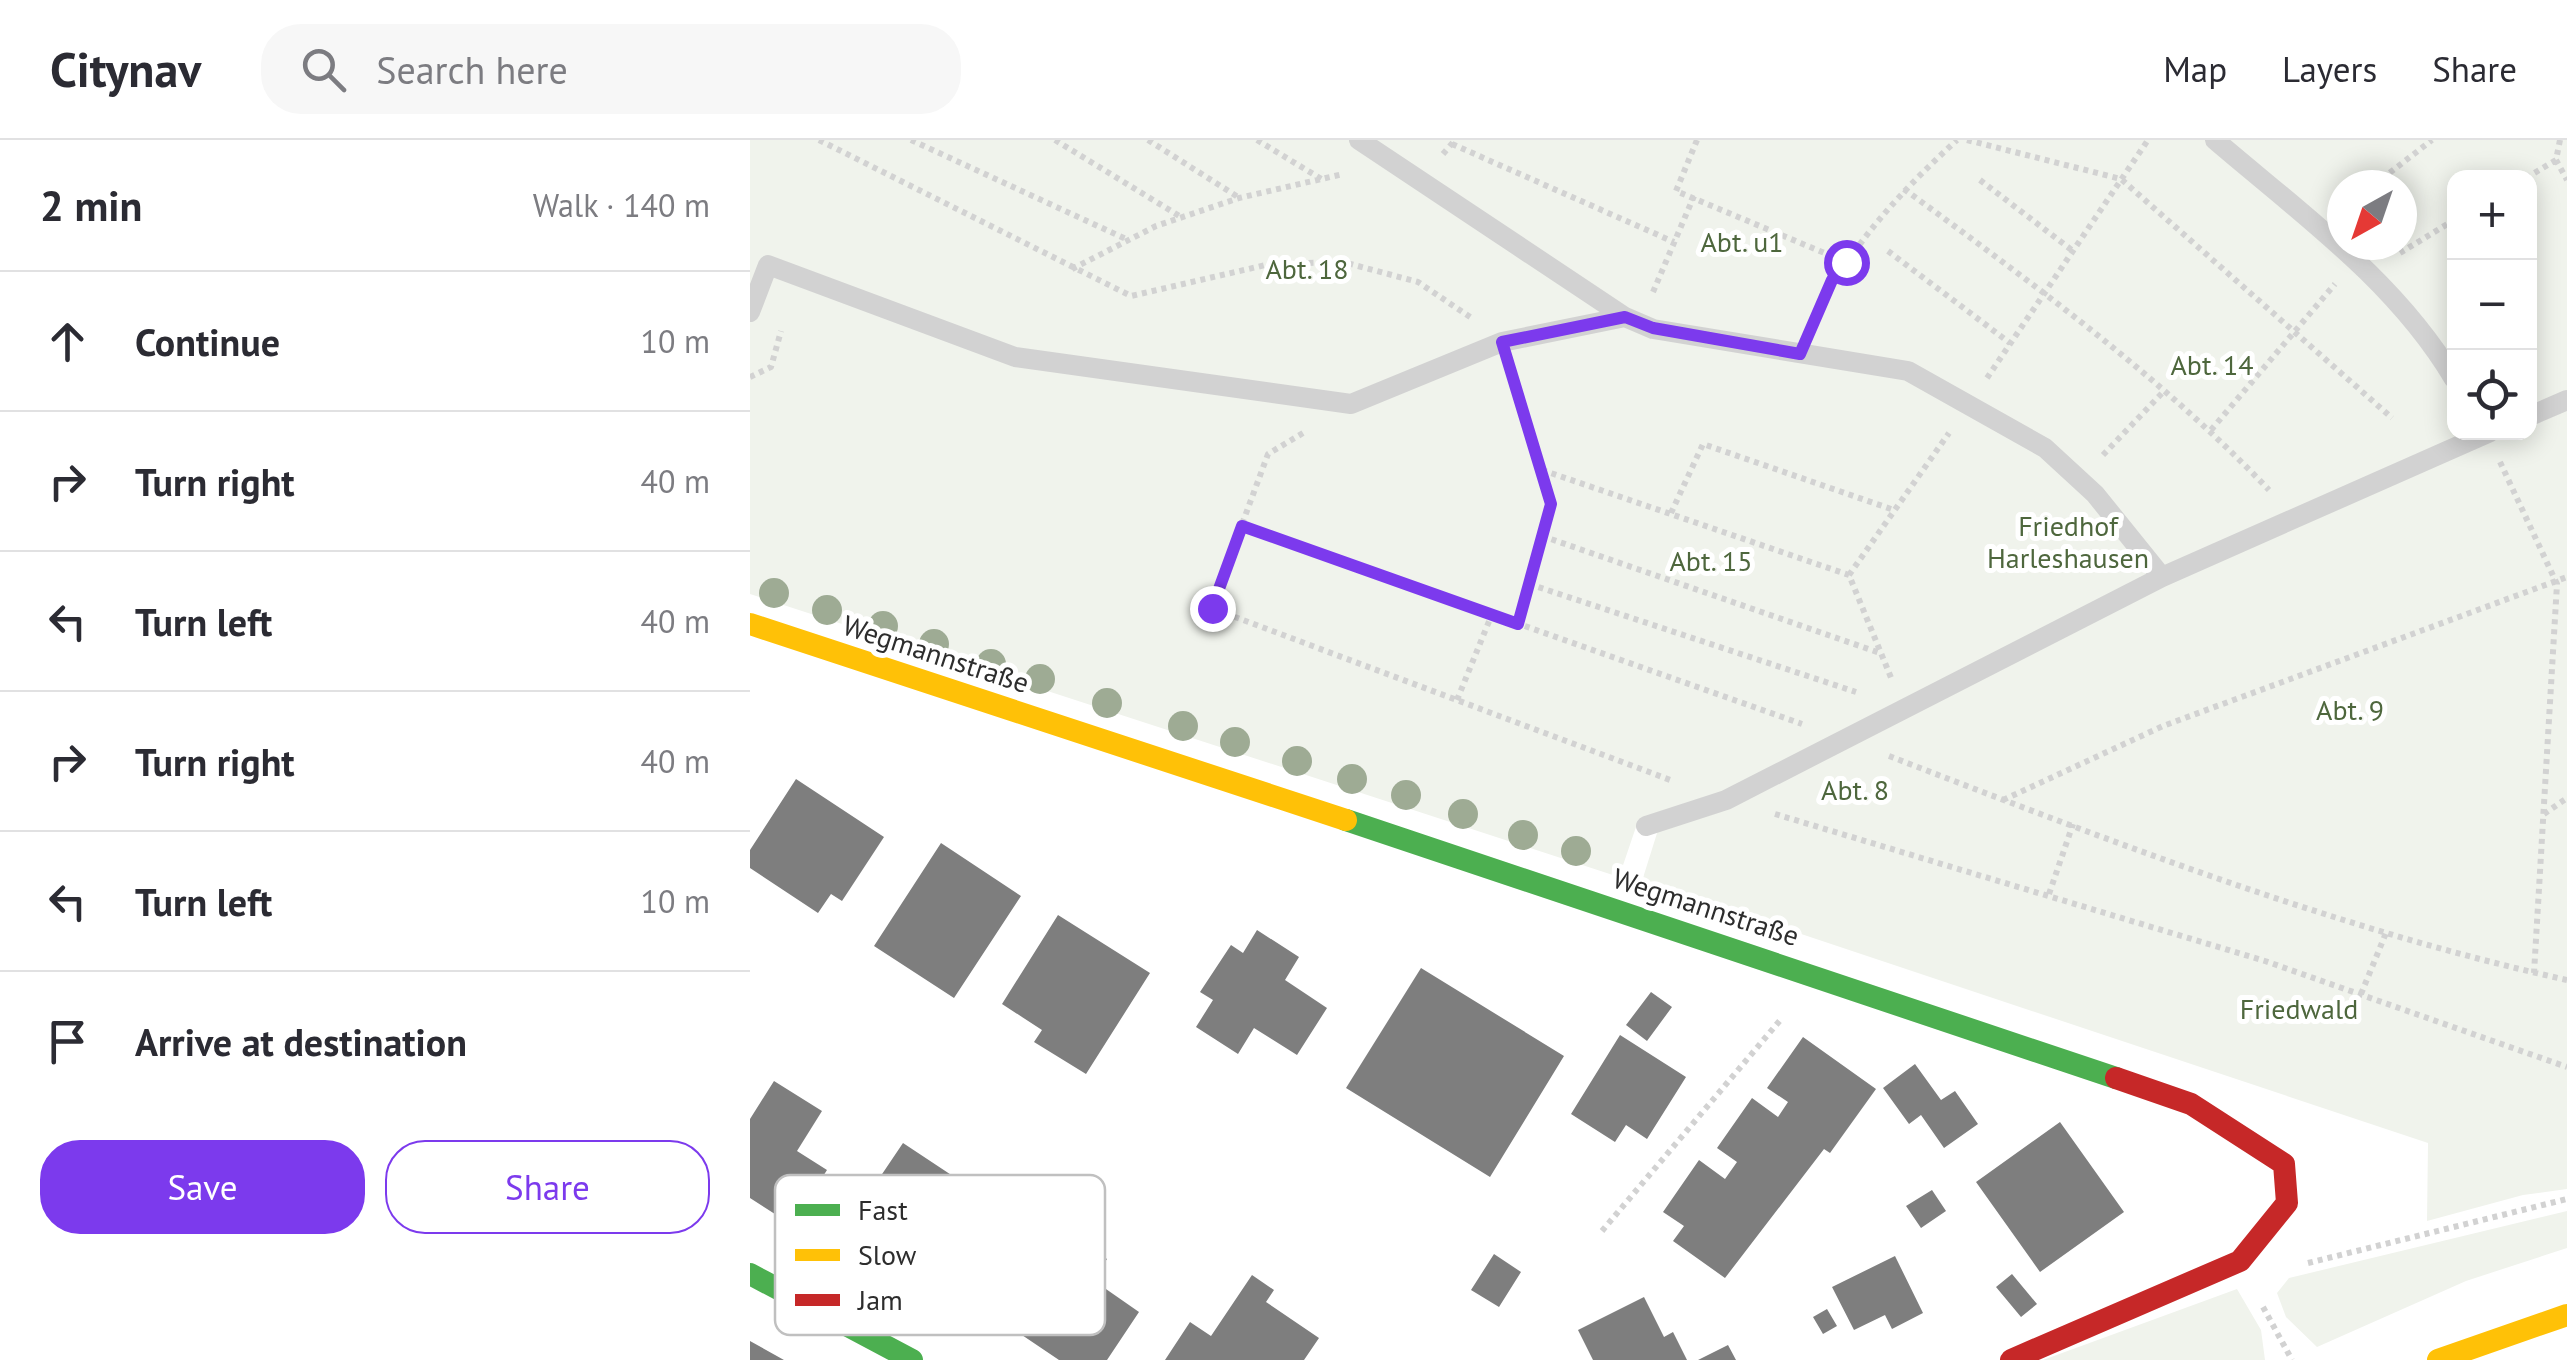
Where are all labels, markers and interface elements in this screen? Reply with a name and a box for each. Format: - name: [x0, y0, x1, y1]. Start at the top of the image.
- search box: [261, 24, 961, 114]
- text: Citynav: [50, 38, 201, 100]
- icon: search: [296, 42, 351, 97]
- text: Search here: [376, 45, 568, 94]
- text: Map: [2163, 46, 2227, 92]
- text: Layers: [2282, 46, 2377, 92]
- text: Share: [2432, 46, 2517, 92]
- north arrow: [2327, 170, 2417, 260]
- map controls: [2447, 170, 2537, 440]
- button: +: [2447, 170, 2537, 260]
- text: 2 min: [40, 178, 142, 233]
- text: Walk · 140 m: [533, 184, 710, 226]
- park label: Abt. u1: [1700, 223, 1784, 260]
- route start: [1824, 240, 1870, 286]
- park label: Abt. 18: [1265, 250, 1349, 287]
- button: −: [2447, 260, 2537, 350]
- icon: ahead: [40, 314, 95, 369]
- text: Continue: [135, 317, 280, 366]
- text: 10 m: [641, 320, 710, 362]
- park label: Abt. 14: [2170, 346, 2254, 383]
- button: locate: [2447, 350, 2537, 440]
- icon: right: [40, 454, 95, 509]
- text: Turn right: [135, 457, 295, 506]
- text: 40 m: [641, 460, 710, 502]
- park label: Friedhof Harleshausen: [1987, 507, 2149, 576]
- park label: Abt. 15: [1669, 542, 1753, 579]
- route end: [1190, 586, 1236, 632]
- icon: left: [40, 594, 95, 649]
- text: Turn left: [135, 597, 272, 646]
- text: 40 m: [641, 600, 710, 642]
- street label: Wegmannstraße: [838, 606, 1034, 701]
- park label: Abt. 9: [2316, 691, 2384, 728]
- icon: right: [40, 734, 95, 789]
- text: Turn right: [135, 737, 295, 786]
- text: 40 m: [641, 740, 710, 782]
- park label: Abt. 8: [1821, 771, 1889, 808]
- street label: Wegmannstraße: [1608, 859, 1804, 954]
- icon: left: [40, 874, 95, 929]
- text: Turn left: [135, 877, 272, 926]
- text: 10 m: [641, 880, 710, 922]
- park label: Friedwald: [2240, 990, 2358, 1027]
- icon: arrive: [40, 1014, 95, 1069]
- text: Arrive at destination: [135, 1017, 467, 1066]
- button: Save: [40, 1140, 365, 1234]
- button: Share: [385, 1140, 710, 1234]
- legend: [775, 1175, 1105, 1335]
- text: Fast: [858, 1191, 908, 1228]
- text: Slow: [858, 1236, 917, 1273]
- text: Jam: [857, 1281, 903, 1318]

